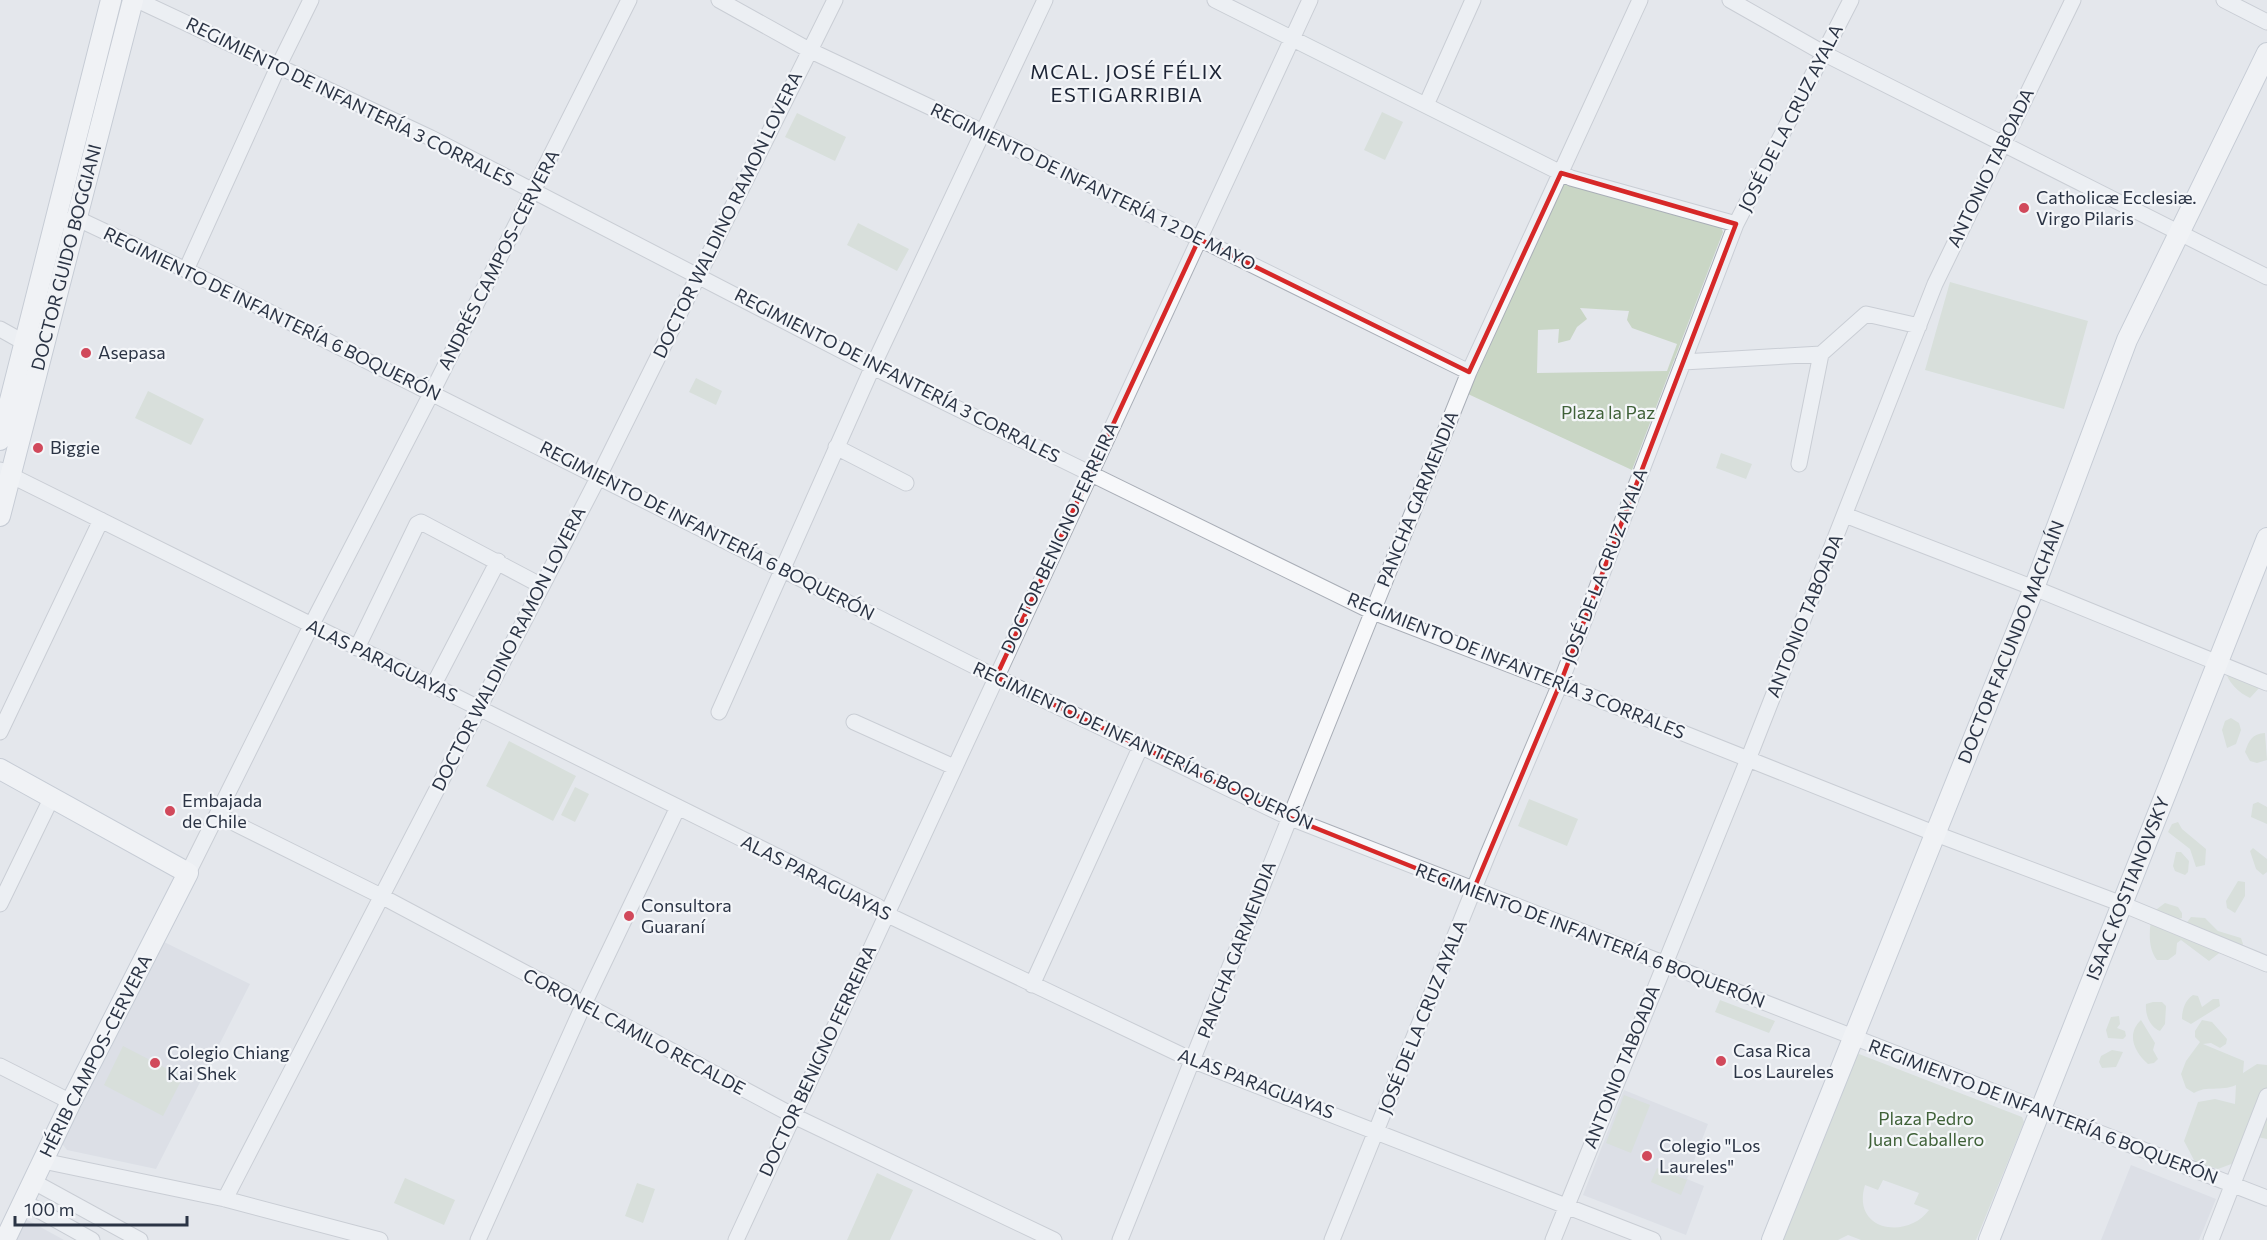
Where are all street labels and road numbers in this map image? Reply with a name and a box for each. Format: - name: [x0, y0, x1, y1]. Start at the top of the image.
- street label: REGIMIENTO DE INFANTERÍA 3 CORRALES: [183, 12, 518, 190]
- street label: JOSÉ DE LA CRUZ AYALA: [1733, 20, 1847, 215]
- street label: DOCTOR WALDINO RAMON LOVERA: [648, 68, 806, 361]
- street label: ANTONIO TABOADA: [1942, 84, 2038, 251]
- street label: REGIMIENTO DE INFANTERÍA 1 2 DE MAYO: [927, 97, 1260, 275]
- street label: DOCTOR GUIDO BOGGIANI: [26, 142, 105, 373]
- street label: ANDRÉS CAMPOS-CERVERA: [433, 146, 563, 373]
- street label: REGIMIENTO DE INFANTERÍA 6 BOQUERÓN: [100, 222, 445, 405]
- street label: REGIMIENTO DE INFANTERÍA 3 CORRALES: [731, 283, 1064, 467]
- street label: PANCHA GARMENDIA: [1372, 407, 1462, 590]
- street label: DOCTOR BENIGNO FERREIRA: [996, 418, 1122, 657]
- street label: REGIMIENTO DE INFANTERÍA 6 BOQUERÓN: [536, 436, 878, 625]
- street label: JOSÉ DE LA CRUZ AYALA: [1557, 465, 1651, 666]
- street label: DOCTOR WALDINO RAMON LOVERA: [427, 503, 590, 794]
- street label: DOCTOR FACUNDO MACHAÍN: [1953, 517, 2068, 767]
- street label: ANTONIO TABOADA: [1761, 531, 1847, 700]
- street label: REGIMIENTO DE INFANTERÍA 3 CORRALES: [1344, 587, 1688, 743]
- street label: ALAS PARAGUAYAS: [303, 614, 462, 706]
- street label: REGIMIENTO DE INFANTERÍA 6 BOQUERÓN: [970, 656, 1317, 834]
- street label: ISAAC KOSTIANOVSKY: [2081, 793, 2174, 983]
- street label: ALAS PARAGUAYAS: [738, 830, 895, 925]
- street label: PANCHA GARMENDIA: [1192, 858, 1280, 1041]
- street label: REGIMIENTO DE INFANTERÍA 6 BOQUERÓN: [1412, 858, 1768, 1012]
- street label: JOSÉ DE LA CRUZ AYALA: [1373, 917, 1471, 1117]
- street label: DOCTOR BENIGNO FERREIRA: [754, 941, 880, 1180]
- street label: HÉRIB CAMPOS-CERVERA: [34, 950, 156, 1161]
- street label: CORONEL CAMILO RECALDE: [520, 963, 749, 1099]
- street label: ANTONIO TABOADA: [1578, 982, 1664, 1151]
- street label: REGIMIENTO DE INFANTERÍA 6 BOQUERÓN: [1865, 1034, 2221, 1188]
- street label: ALAS PARAGUAYAS: [1175, 1043, 1338, 1123]

